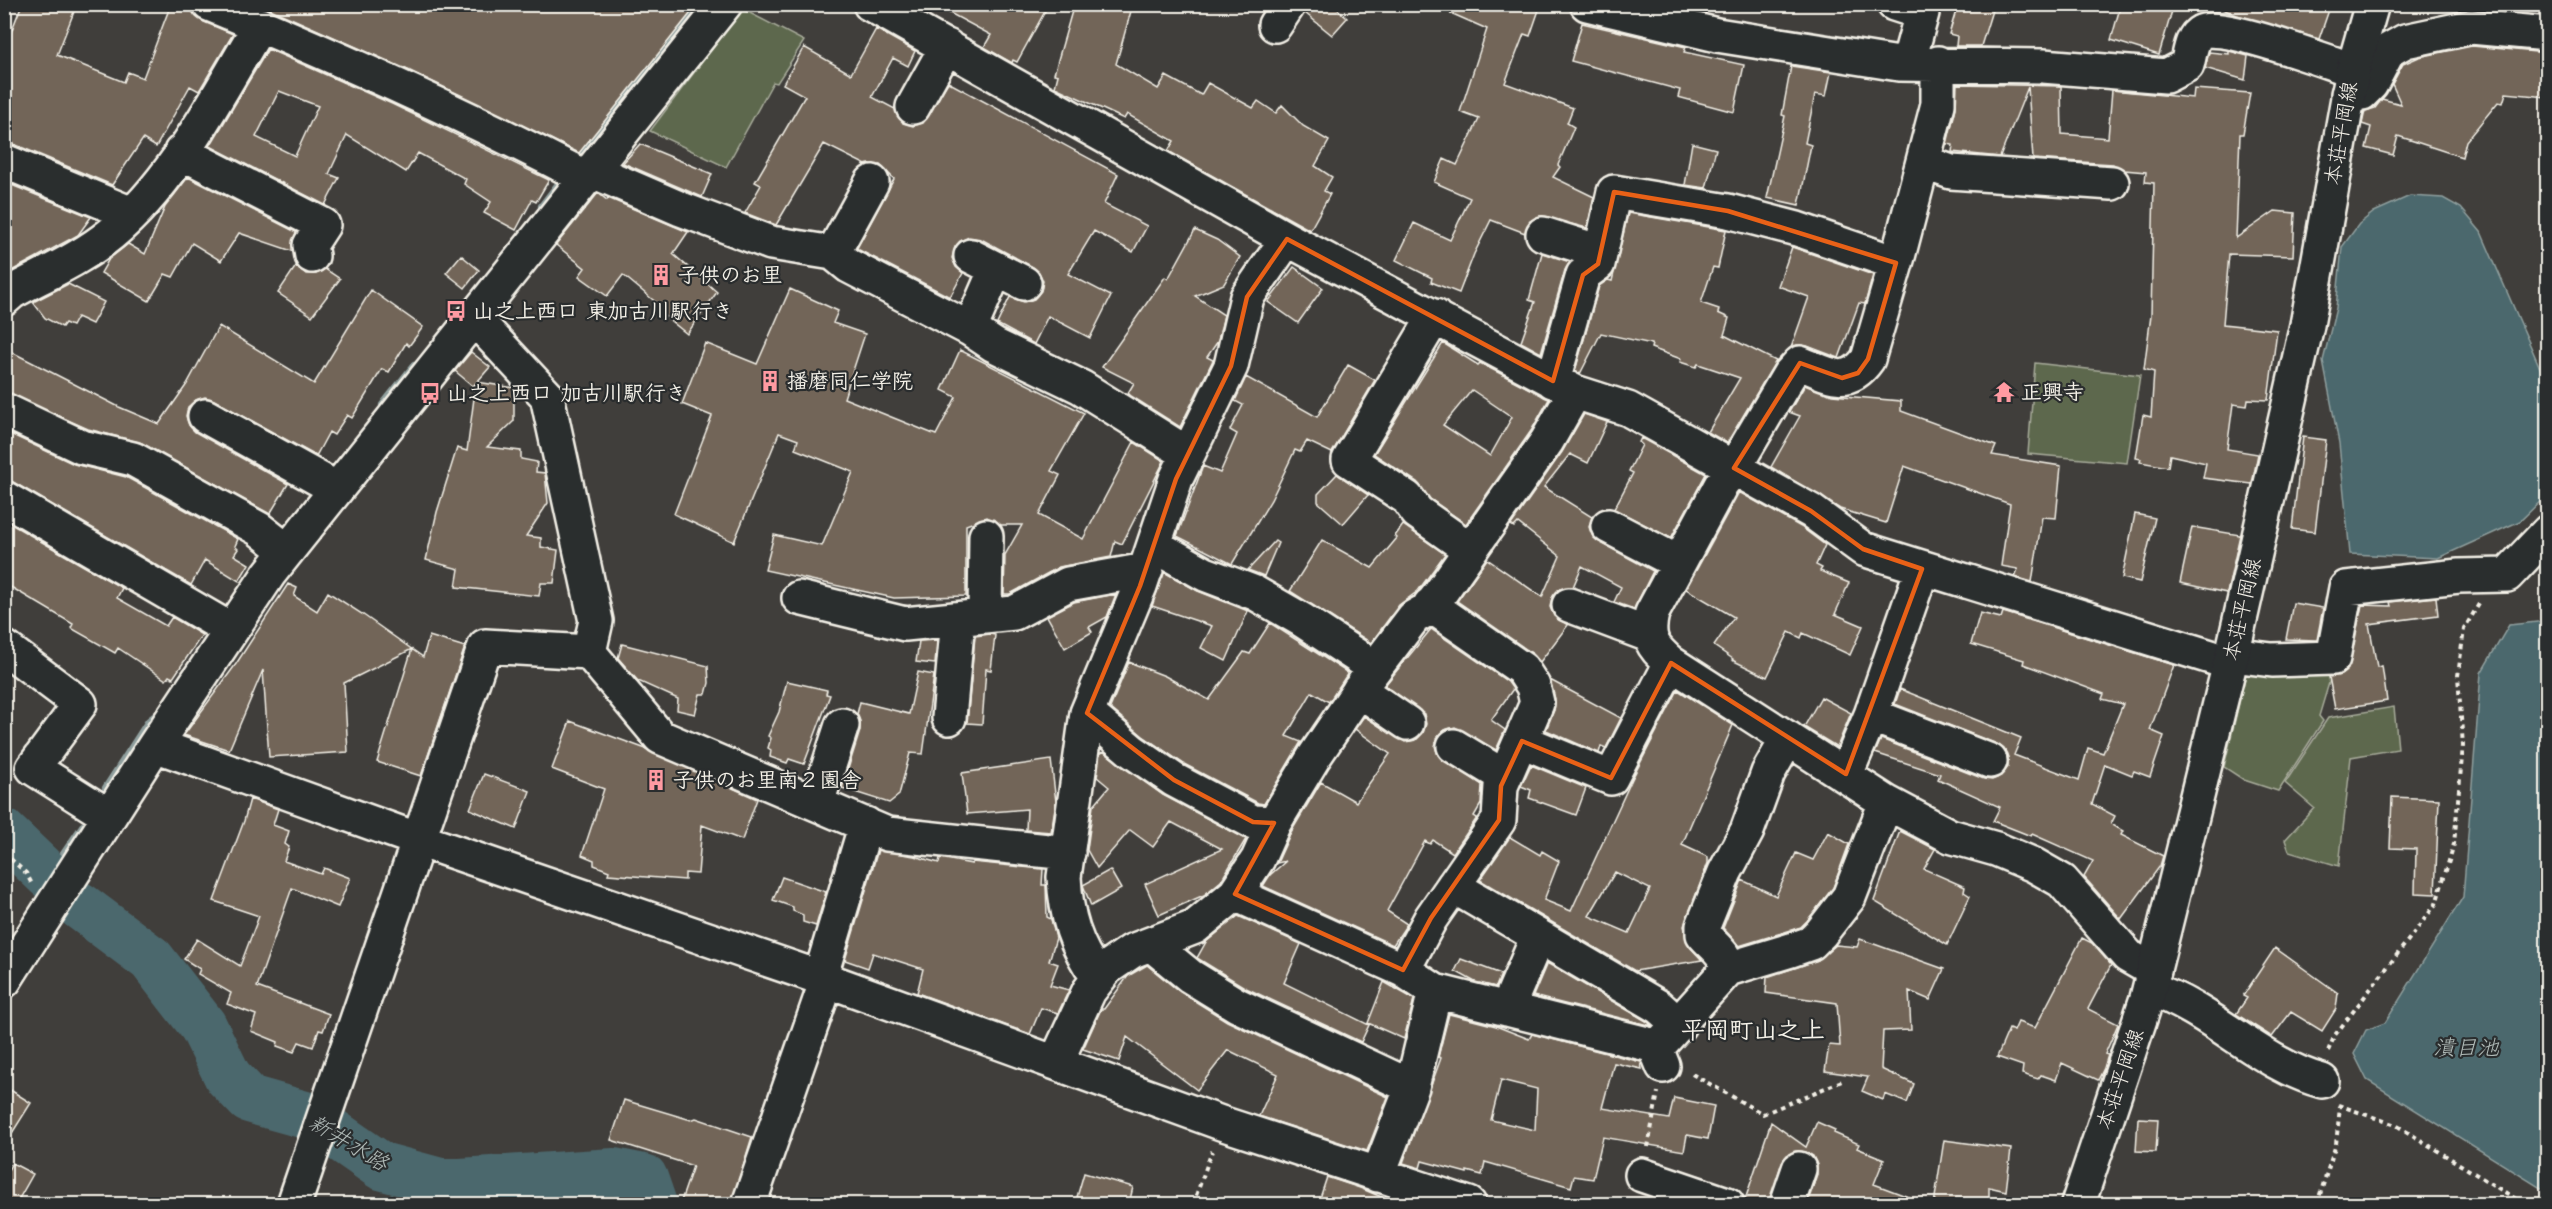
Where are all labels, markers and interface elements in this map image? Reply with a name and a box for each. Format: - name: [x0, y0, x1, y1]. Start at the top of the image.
- street label: 本荘平岡線: [2318, 79, 2365, 187]
- place label: 子供のお里: [678, 261, 783, 290]
- building icon: 子供のお里: [649, 263, 673, 287]
- place label: 山之上西口 東加古川駅行き: [473, 297, 733, 326]
- bus stop icon: 山之上西口 東加古川駅行き: [444, 299, 468, 323]
- place label: 播磨同仁学院: [787, 367, 913, 396]
- building icon: 播磨同仁学院: [758, 369, 782, 393]
- place label: 正興寺: [2021, 378, 2084, 407]
- place label: 山之上西口 加古川駅行き: [447, 379, 686, 408]
- temple icon: 正興寺: [1992, 380, 2016, 404]
- bus stop icon: 山之上西口 加古川駅行き: [418, 381, 442, 405]
- street label: 本荘平岡線: [2217, 555, 2268, 664]
- place label: 子供のお里南２園舎: [673, 766, 862, 795]
- building icon: 子供のお里南２園舎: [644, 768, 668, 792]
- district label: 平岡町山之上: [1681, 1014, 1825, 1048]
- street label: 本荘平岡線: [2090, 1025, 2151, 1134]
- water label: 潰目池: [2433, 1033, 2500, 1064]
- water label: 新井水路: [303, 1107, 396, 1180]

